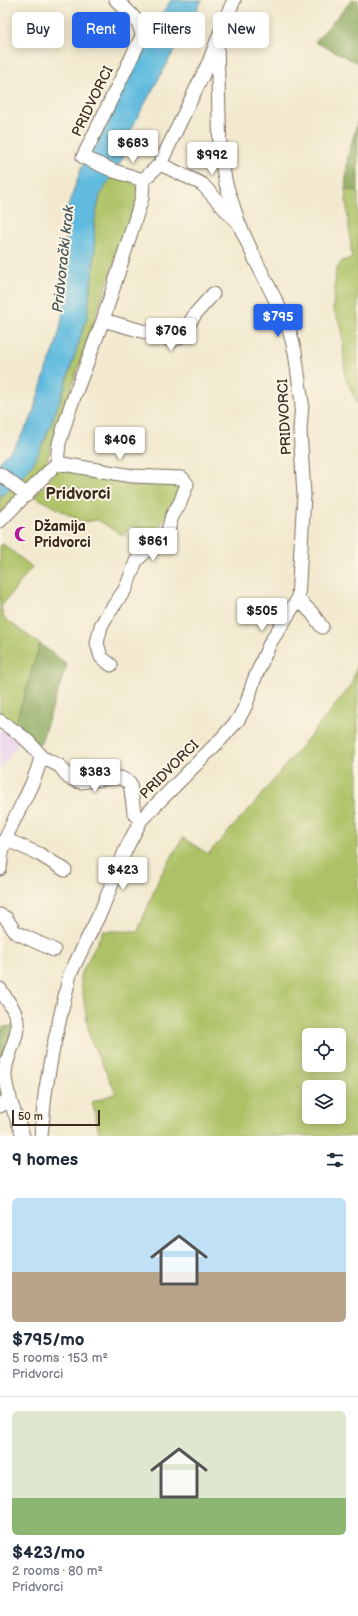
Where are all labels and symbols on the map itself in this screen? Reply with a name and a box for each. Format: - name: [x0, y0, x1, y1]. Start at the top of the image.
- street label: PRIDVORCI: [68, 63, 117, 139]
- pin: $683: [109, 130, 157, 164]
- pin: $992: [188, 142, 236, 176]
- water label: Pridvorački krak: [48, 204, 79, 314]
- pin: $795: [254, 304, 302, 338]
- pin: $706: [147, 318, 195, 352]
- street label: PRIDVORCI: [274, 378, 295, 455]
- pin: $406: [96, 427, 144, 461]
- district label: Pridvorci: [46, 485, 110, 504]
- place label: Džamija Pridvorci: [34, 518, 91, 551]
- mosque icon: Džamija Pridvorci: [13, 525, 31, 543]
- pin: $861: [129, 528, 177, 562]
- pin: $505: [238, 598, 286, 632]
- street label: PRIDVORCI: [136, 736, 202, 802]
- pin: $383: [71, 759, 119, 793]
- pin: $423: [99, 857, 147, 891]
- scale bar: [12, 1108, 100, 1127]

